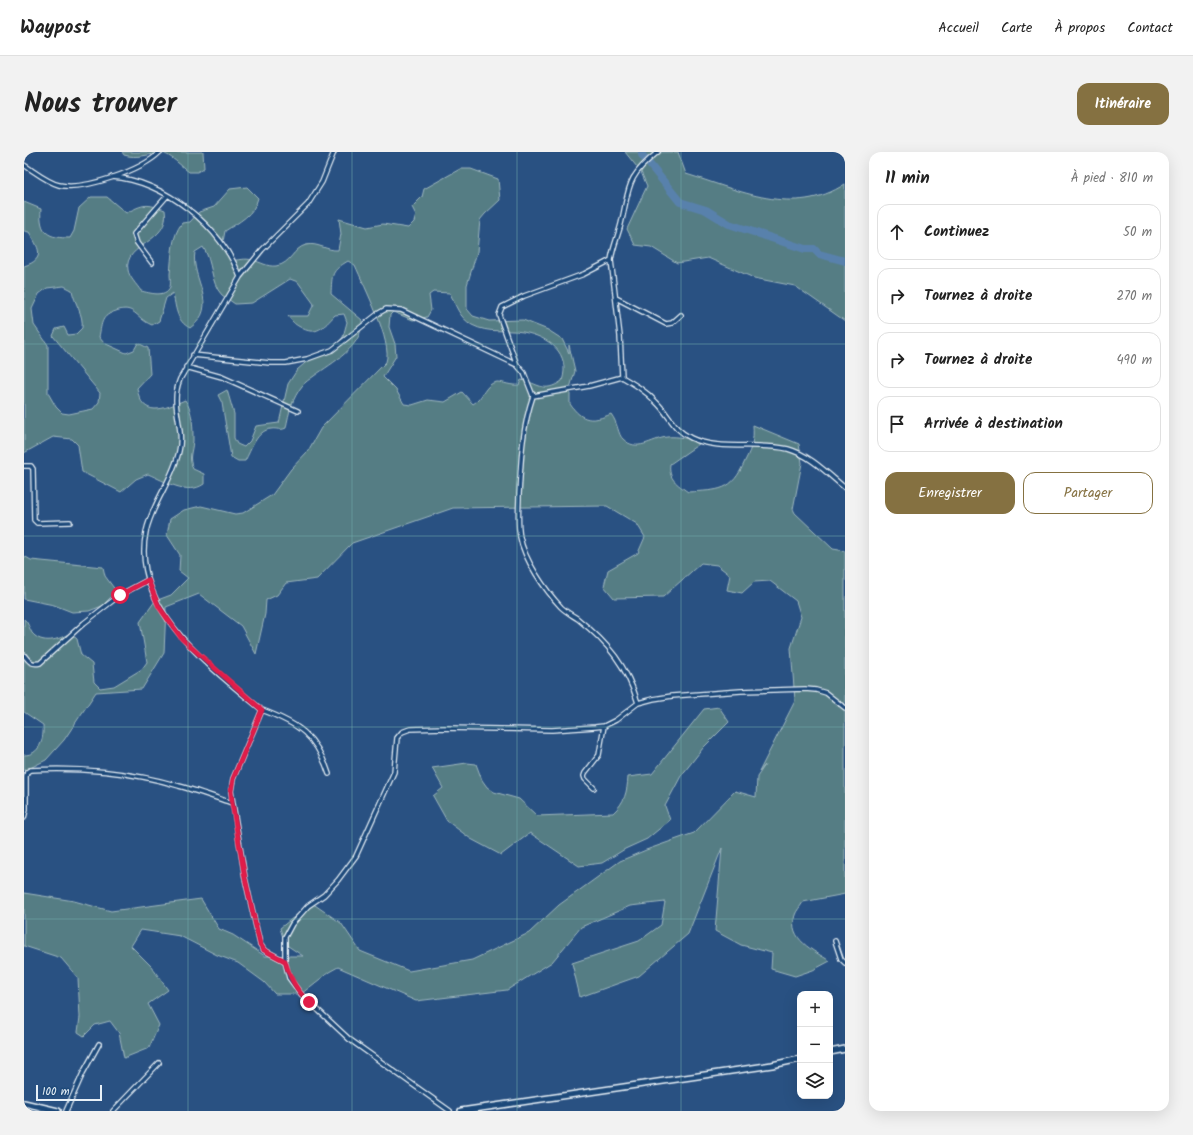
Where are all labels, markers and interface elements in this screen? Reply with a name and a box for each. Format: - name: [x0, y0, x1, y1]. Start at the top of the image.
- text: Waypost: [20, 13, 91, 43]
- text: Accueil: [938, 17, 979, 39]
- text: Carte: [1001, 17, 1032, 39]
- text: À propos: [1054, 17, 1105, 39]
- text: Contact: [1127, 17, 1173, 39]
- text: Nous trouver: [24, 82, 177, 127]
- button: Itinéraire: [1077, 83, 1169, 125]
- text: 11 min: [885, 165, 930, 192]
- text: À pied · 810 m: [1071, 168, 1153, 189]
- text: Continuez: [924, 220, 989, 244]
- icon: ahead: [886, 221, 908, 243]
- text: 50 m: [1123, 222, 1152, 243]
- text: Tournez à droite: [924, 284, 1032, 308]
- icon: right: [886, 285, 908, 307]
- text: 270 m: [1116, 286, 1152, 307]
- text: Tournez à droite: [924, 348, 1032, 372]
- icon: right: [886, 349, 908, 371]
- text: 490 m: [1116, 350, 1152, 371]
- text: Arrivée à destination: [924, 412, 1063, 436]
- icon: arrive: [886, 413, 908, 435]
- button: Enregistrer: [885, 472, 1015, 514]
- button: Partager: [1023, 472, 1153, 514]
- route start: [111, 586, 129, 604]
- map controls: [797, 991, 833, 1099]
- button: +: [797, 991, 833, 1027]
- route end: [300, 993, 318, 1011]
- button: −: [797, 1027, 833, 1063]
- button: layers: [797, 1063, 833, 1099]
- scale bar: [36, 1083, 102, 1102]
- text: 100 m: [42, 1083, 70, 1101]

